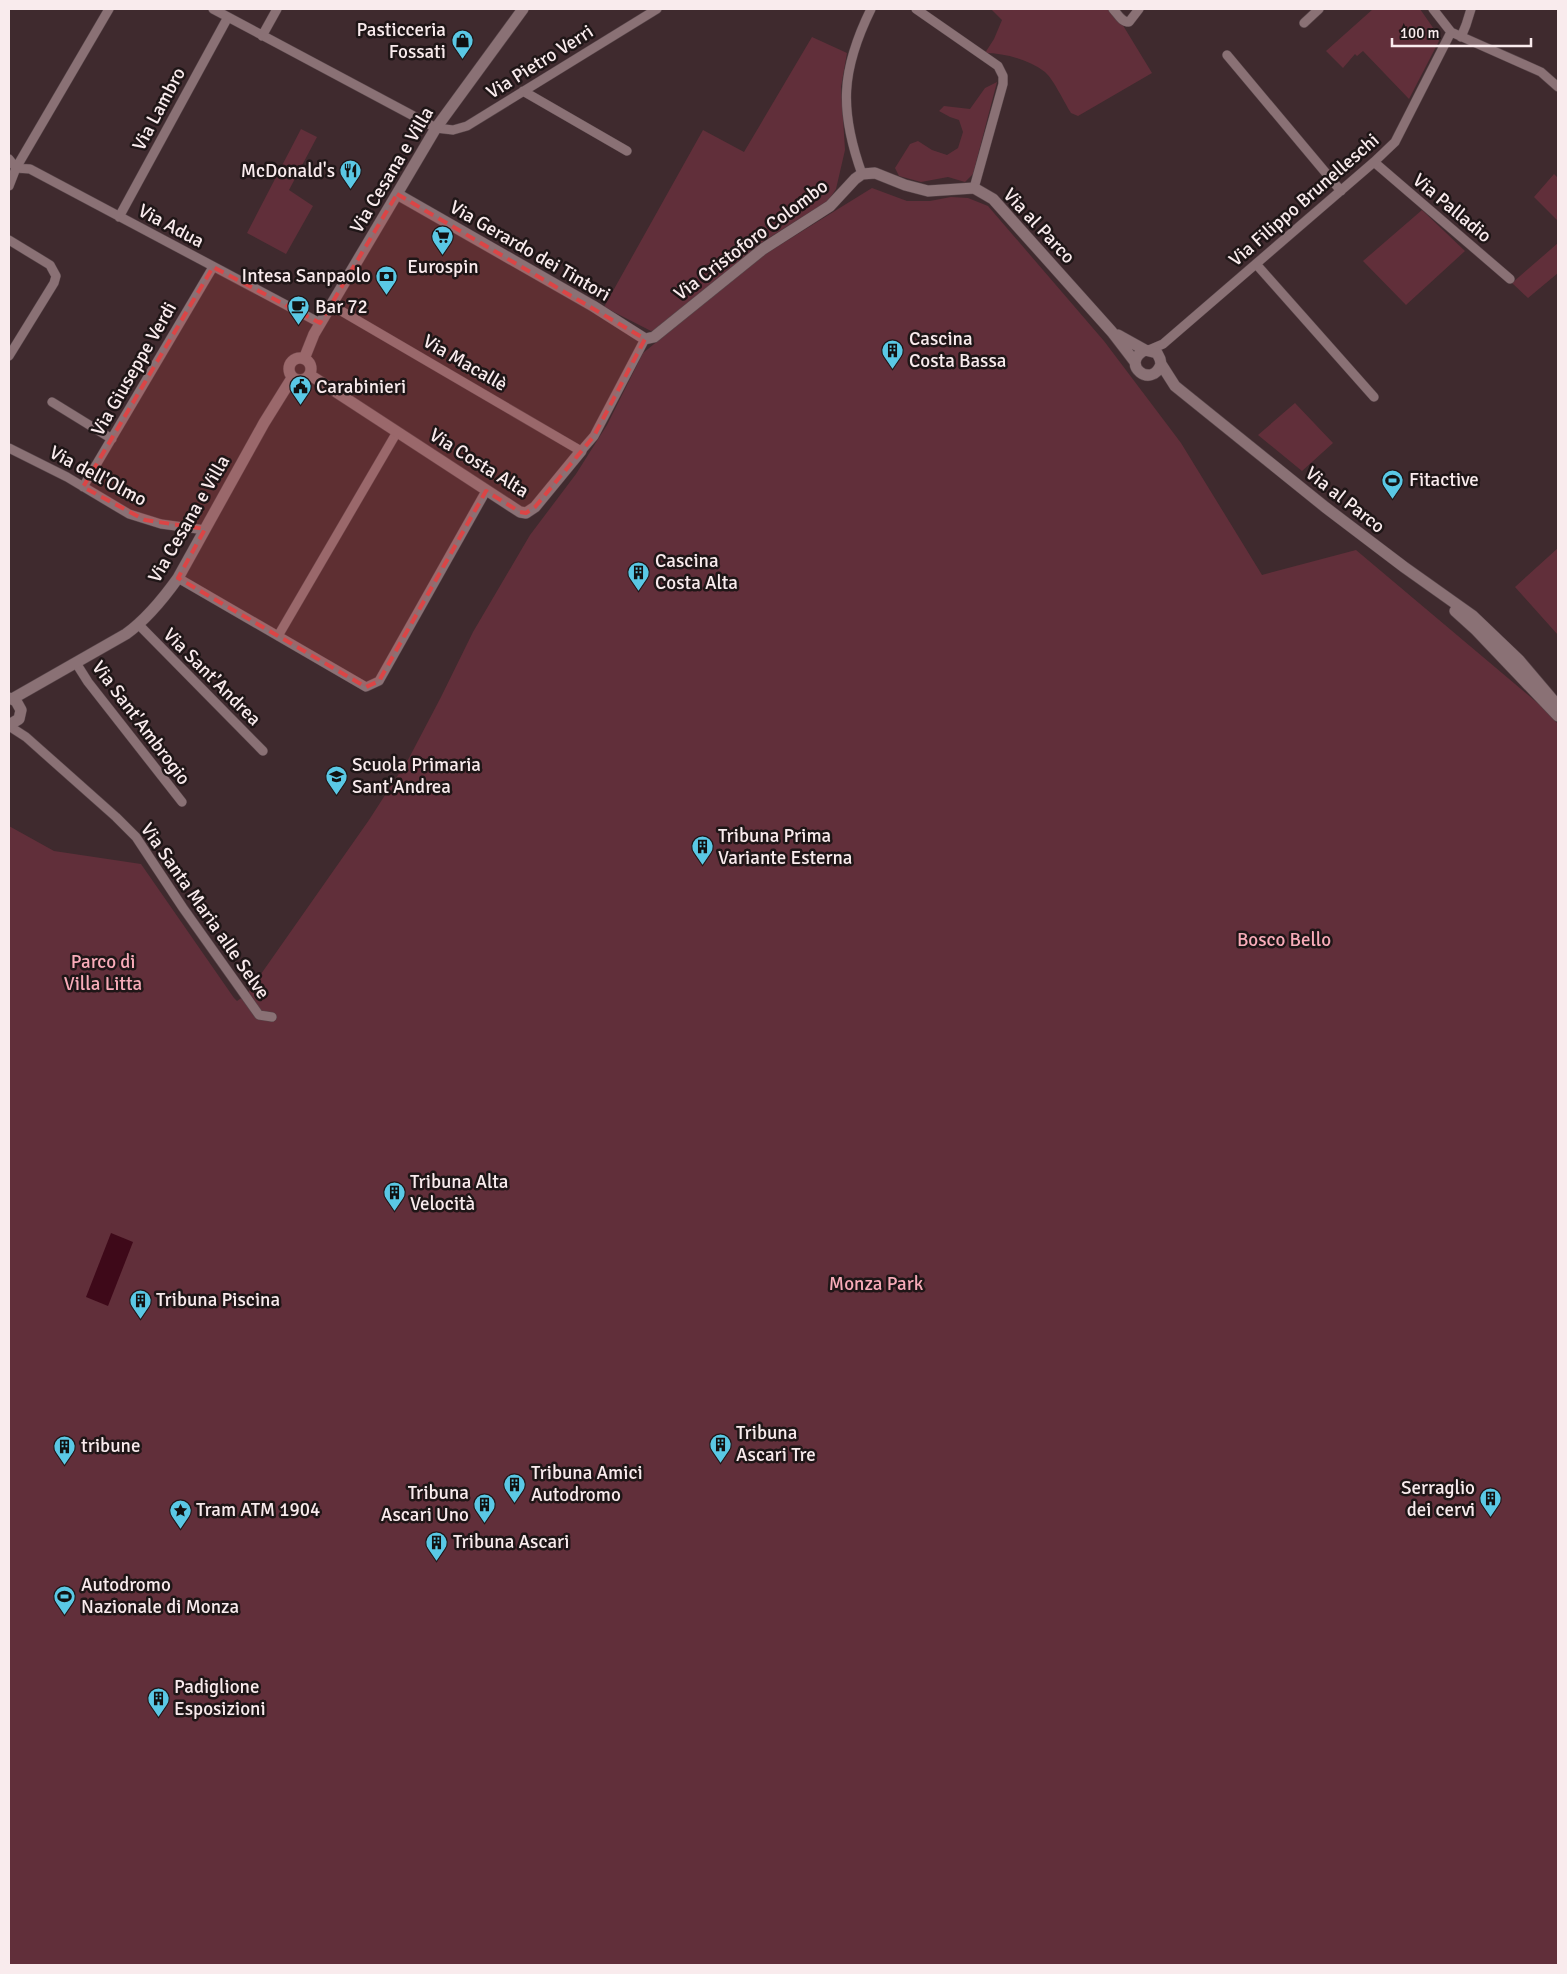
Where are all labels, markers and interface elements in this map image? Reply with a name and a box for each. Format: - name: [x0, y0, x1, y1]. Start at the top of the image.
- scale bar: [1392, 15, 1531, 47]
- place label: Pasticceria Fossati: [356, 18, 446, 64]
- street label: Via Pietro Verri: [482, 20, 598, 104]
- text: 100 m: [1400, 24, 1440, 42]
- shop icon: Pasticceria Fossati: [450, 29, 474, 60]
- street label: Via Lambro: [127, 63, 191, 155]
- street label: Via Cesana e Villa: [345, 102, 439, 238]
- street label: Via Filippo Brunelleschi: [1224, 128, 1384, 272]
- place label: McDonald's: [241, 159, 335, 183]
- restaurant icon: McDonald's: [339, 159, 363, 190]
- street label: Via Palladio: [1408, 168, 1496, 248]
- street label: Via Cristoforo Colombo: [669, 174, 833, 306]
- street label: Via al Parco: [998, 183, 1080, 269]
- street label: Via Gerardo dei Tintori: [445, 195, 615, 307]
- street label: Via Adua: [134, 199, 208, 253]
- supermarket icon: Eurospin: [431, 224, 455, 255]
- place label: Eurospin: [407, 255, 479, 279]
- place label: Intesa Sanpaolo: [242, 264, 371, 288]
- bank icon: Intesa Sanpaolo: [375, 264, 399, 295]
- cafe icon: Bar 72: [287, 295, 311, 326]
- place label: Bar 72: [315, 295, 368, 319]
- street label: Via Giuseppe Verdi: [86, 298, 182, 440]
- place label: Cascina Costa Bassa: [909, 327, 1006, 373]
- street label: Via Macallè: [418, 329, 512, 397]
- building icon: Cascina Costa Bassa: [881, 338, 905, 369]
- public building icon: Carabinieri: [288, 375, 312, 406]
- place label: Carabinieri: [316, 375, 406, 399]
- street label: Via Costa Alta: [425, 423, 533, 503]
- street label: Via dell'Olmo: [45, 440, 151, 512]
- street label: Via Cesana e Villa: [143, 451, 235, 587]
- street label: Via al Parco: [1300, 461, 1390, 539]
- sports icon: Fitactive: [1381, 468, 1405, 499]
- place label: Fitactive: [1409, 468, 1479, 492]
- place label: Cascina Costa Alta: [655, 549, 738, 595]
- building icon: Cascina Costa Alta: [627, 560, 651, 591]
- street label: Via Sant'Andrea: [158, 623, 266, 731]
- street label: Via Sant'Ambrogio: [86, 656, 196, 790]
- place label: Scuola Primaria Sant'Andrea: [352, 753, 481, 799]
- school or university icon: Scuola Primaria Sant'Andrea: [324, 764, 348, 795]
- street label: Via Santa Maria alle Selve: [135, 818, 275, 1004]
- place label: Tribuna Prima Variante Esterna: [718, 824, 852, 870]
- building icon: Tribuna Prima Variante Esterna: [690, 835, 714, 866]
- park label: Bosco Bello: [1237, 928, 1331, 952]
- park label: Parco di Villa Litta: [64, 950, 142, 996]
- place label: Tribuna Alta Velocità: [410, 1170, 508, 1216]
- building icon: Tribuna Alta Velocità: [382, 1181, 406, 1212]
- park label: Monza Park: [829, 1272, 924, 1296]
- building icon: Tribuna Piscina: [128, 1288, 152, 1319]
- place label: Tribuna Piscina: [156, 1288, 280, 1312]
- place label: Tribuna Ascari Tre: [736, 1421, 816, 1467]
- building icon: Tribuna Ascari Tre: [708, 1432, 732, 1463]
- building icon: tribune: [53, 1434, 77, 1465]
- place label: tribune: [81, 1434, 140, 1458]
- place label: Tribuna Amici Autodromo: [531, 1461, 643, 1507]
- building icon: Tribuna Amici Autodromo: [503, 1472, 527, 1503]
- place label: Serraglio dei cervi: [1401, 1476, 1475, 1522]
- place label: Tribuna Ascari Uno: [381, 1481, 469, 1527]
- building icon: Serraglio dei cervi: [1479, 1487, 1503, 1518]
- building icon: Tribuna Ascari Uno: [473, 1492, 497, 1523]
- place icon: Tram ATM 1904: [168, 1498, 192, 1529]
- place label: Tram ATM 1904: [196, 1498, 320, 1522]
- building icon: Tribuna Ascari: [425, 1530, 449, 1561]
- place label: Tribuna Ascari: [453, 1530, 569, 1554]
- place label: Autodromo Nazionale di Monza: [81, 1573, 239, 1619]
- sports icon: Autodromo Nazionale di Monza: [53, 1584, 77, 1615]
- place label: Padiglione Esposizioni: [174, 1675, 266, 1721]
- building icon: Padiglione Esposizioni: [146, 1686, 170, 1717]

